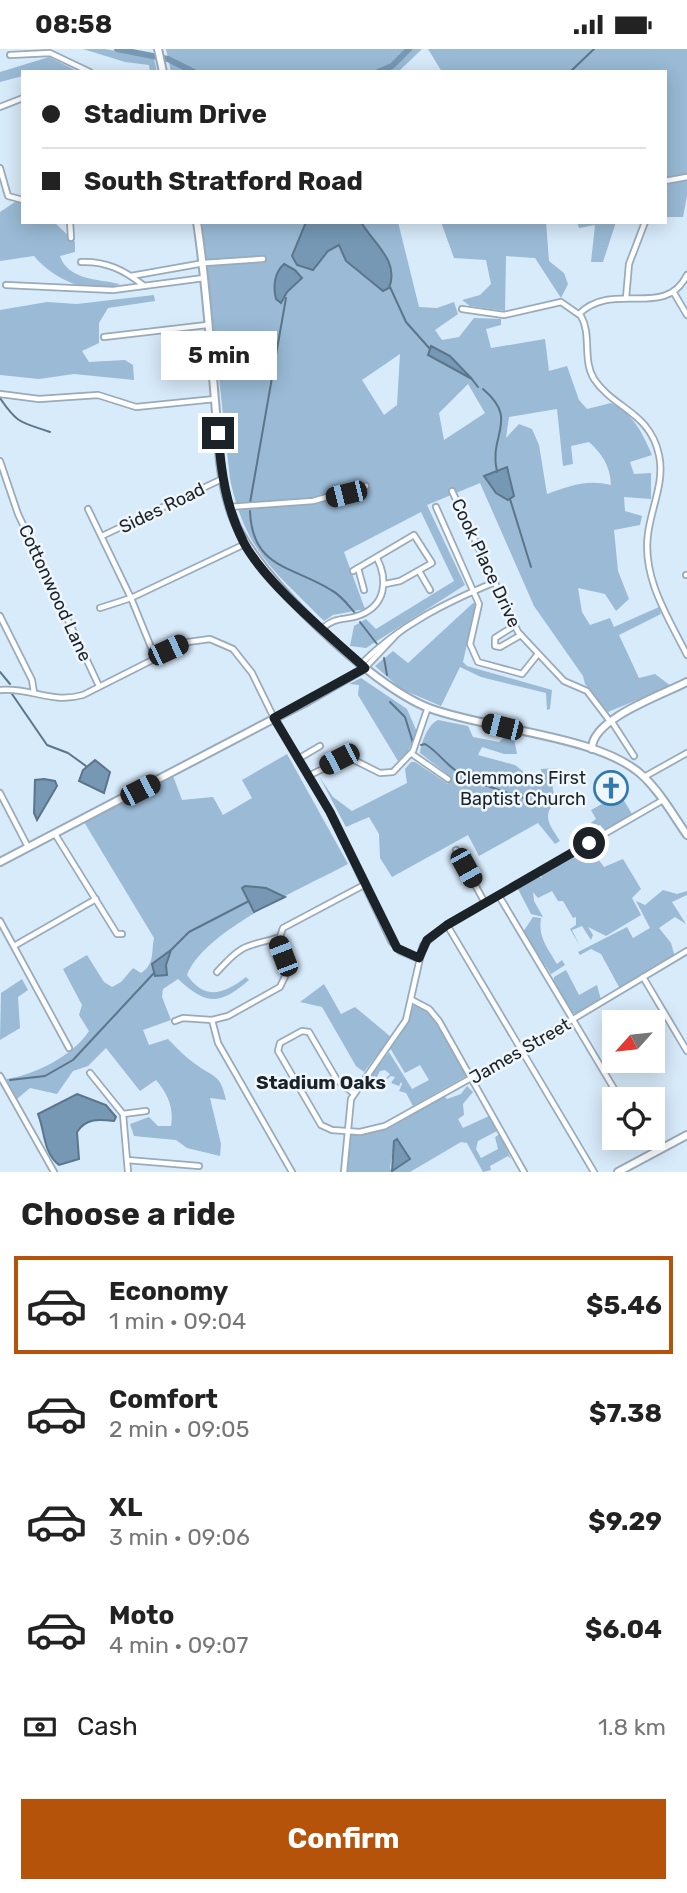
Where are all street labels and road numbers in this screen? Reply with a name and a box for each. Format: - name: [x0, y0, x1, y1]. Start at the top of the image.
- street label: Sides Road: [116, 478, 208, 538]
- street label: Cook Place Drive: [446, 495, 526, 631]
- street label: Cottonwood Lane: [14, 521, 96, 665]
- street label: James Street: [466, 1013, 574, 1089]

